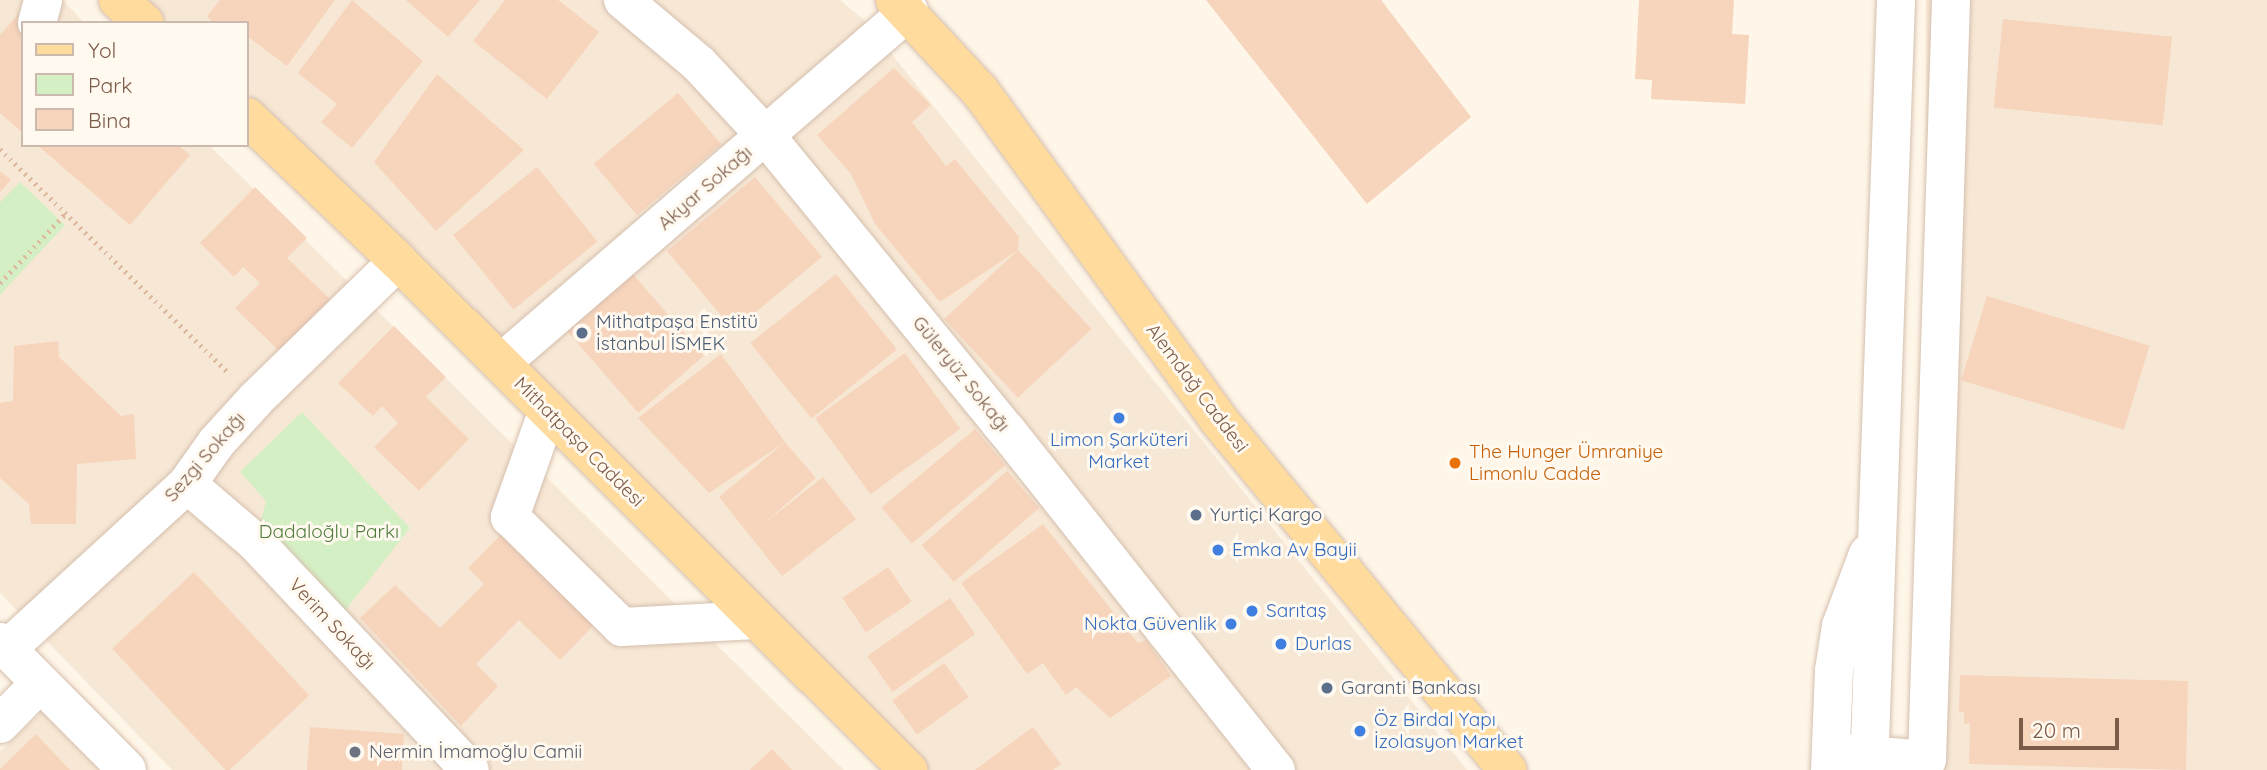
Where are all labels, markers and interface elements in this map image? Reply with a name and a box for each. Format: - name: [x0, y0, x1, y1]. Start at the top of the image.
- legend: [21, 21, 248, 147]
- text: Yol: [88, 37, 116, 63]
- text: Park: [88, 72, 132, 98]
- text: Bina: [88, 107, 131, 133]
- street label: Akyar Sokağı: [653, 141, 757, 235]
- place label: Mithatpaşa Enstitü İstanbul İSMEK: [596, 311, 758, 355]
- street label: Güleryüz Sokağı: [908, 312, 1014, 436]
- street label: Alemdağ Caddesi: [1141, 319, 1253, 457]
- marker: Mithatpaşa Enstitü İstanbul İSMEK: [574, 325, 590, 341]
- street label: Mithatpaşa Caddesi: [509, 372, 649, 512]
- street label: Sezgi Sokağı: [160, 408, 250, 506]
- marker: Limon Şarküteri Market: [1111, 410, 1127, 426]
- place label: Limon Şarküteri Market: [1050, 429, 1188, 473]
- place label: The Hunger Ümraniye Limonlu Cadde: [1469, 441, 1663, 485]
- marker: The Hunger Ümraniye Limonlu Cadde: [1447, 455, 1463, 471]
- place label: Yurtiçi Kargo: [1210, 504, 1322, 526]
- marker: Yurtiçi Kargo: [1188, 507, 1204, 523]
- park label: Dadaloğlu Parkı: [259, 521, 399, 543]
- place label: Emka Av Bayii: [1232, 539, 1357, 561]
- marker: Emka Av Bayii: [1210, 542, 1226, 558]
- street label: Verim Sokağı: [284, 574, 380, 674]
- place label: Sarıtaş: [1266, 600, 1326, 622]
- marker: Sarıtaş: [1244, 603, 1260, 619]
- place label: Nokta Güvenlik: [1084, 613, 1217, 635]
- marker: Nokta Güvenlik: [1223, 616, 1239, 632]
- place label: Durlas: [1295, 633, 1352, 655]
- marker: Durlas: [1273, 636, 1289, 652]
- place label: Garanti Bankası: [1341, 677, 1481, 699]
- marker: Garanti Bankası: [1319, 680, 1335, 696]
- scale bar: [2022, 704, 2122, 748]
- place label: Öz Birdal Yapı İzolasyon Market: [1374, 709, 1524, 753]
- text: 20 m: [2032, 717, 2081, 743]
- marker: Öz Birdal Yapı İzolasyon Market: [1352, 723, 1368, 739]
- place label: Nermin İmamoğlu Camii: [369, 741, 582, 763]
- marker: Nermin İmamoğlu Camii: [347, 744, 363, 760]

